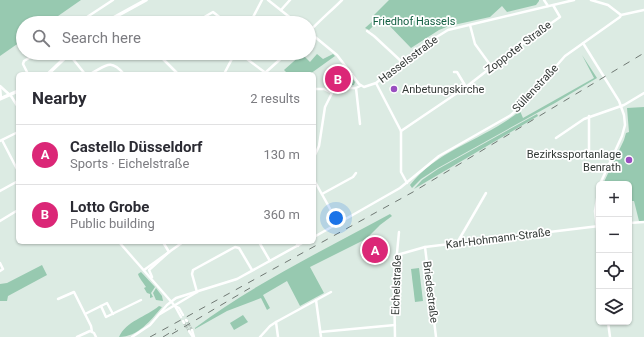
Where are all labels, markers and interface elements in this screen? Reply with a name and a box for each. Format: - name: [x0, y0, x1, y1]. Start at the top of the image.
- park label: Friedhof Hassels: [373, 15, 456, 28]
- search box: [16, 16, 316, 60]
- street label: Zoppoter Straße: [483, 18, 554, 76]
- icon: search: [30, 27, 52, 49]
- text: Search here: [62, 29, 141, 47]
- street label: Hasselsstraße: [376, 33, 440, 86]
- street label: Süllenstraße: [510, 61, 561, 115]
- pin: B: [325, 64, 351, 94]
- place label: Anbetungskirche: [402, 83, 485, 96]
- marker: Anbetungskirche: [389, 84, 399, 94]
- text: Nearby: [32, 88, 87, 108]
- text: 2 results: [250, 91, 300, 106]
- text: Castello Düsseldorf: [70, 138, 202, 156]
- text: A: [41, 147, 49, 162]
- text: 130 m: [263, 147, 300, 162]
- place label: Bezirkssportanlage Benrath: [527, 148, 621, 174]
- marker: Bezirkssportanlage Benrath: [624, 155, 634, 165]
- text: Sports · Eichelstraße: [70, 156, 189, 171]
- map controls: [596, 181, 632, 325]
- button: +: [596, 181, 632, 217]
- text: Lotto Grobe: [70, 198, 149, 216]
- text: B: [41, 207, 49, 222]
- text: 360 m: [263, 207, 300, 222]
- your location: [326, 208, 346, 228]
- text: Public building: [70, 216, 155, 231]
- button: −: [596, 217, 632, 253]
- street label: Karl-Hohmann-Straße: [445, 226, 551, 251]
- pin: A: [362, 235, 388, 265]
- button: locate: [596, 253, 632, 289]
- street label: Eichelstraße: [389, 254, 404, 315]
- street label: Briedestraße: [420, 260, 441, 324]
- button: layers: [596, 289, 632, 325]

